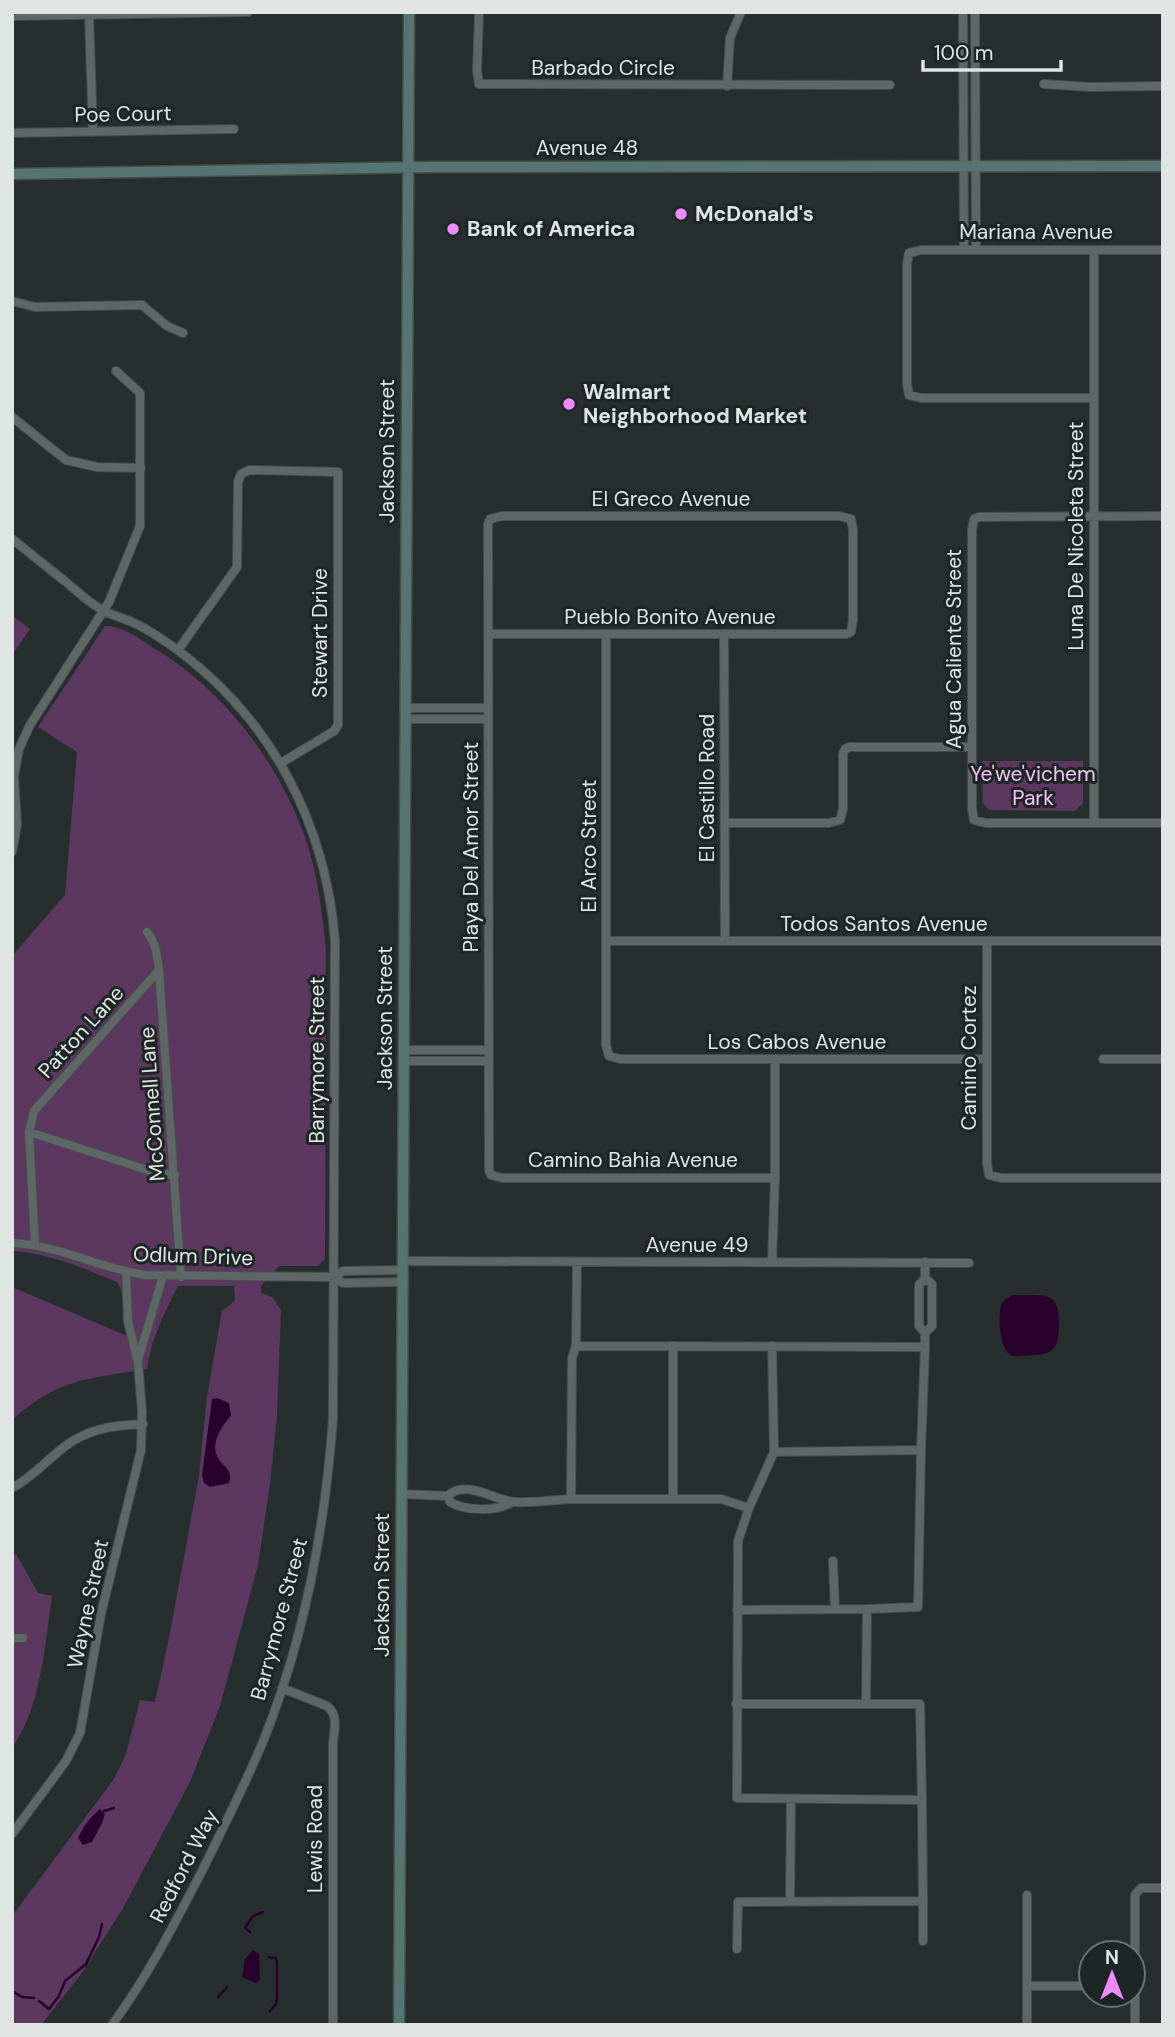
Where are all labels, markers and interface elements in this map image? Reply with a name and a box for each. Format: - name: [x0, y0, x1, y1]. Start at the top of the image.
- scale bar: [923, 28, 1061, 72]
- text: 100 m: [934, 39, 994, 67]
- street label: Barbado Circle: [531, 54, 675, 82]
- street label: Poe Court: [74, 99, 172, 129]
- street label: Avenue 48: [536, 134, 638, 162]
- place label: McDonald's: [695, 200, 814, 228]
- marker: McDonald's: [673, 206, 689, 222]
- place label: Bank of America: [467, 215, 635, 243]
- street label: Mariana Avenue: [959, 218, 1113, 246]
- marker: Bank of America: [445, 221, 461, 237]
- place label: Walmart Neighborhood Market: [583, 378, 807, 430]
- street label: Jackson Street: [373, 379, 401, 523]
- marker: Walmart Neighborhood Market: [561, 396, 577, 412]
- street label: Luna De Nicoleta Street: [1062, 421, 1090, 651]
- street label: El Greco Avenue: [592, 485, 750, 513]
- street label: Agua Caliente Street: [940, 549, 968, 749]
- street label: Stewart Drive: [306, 568, 334, 698]
- street label: Pueblo Bonito Avenue: [564, 603, 776, 631]
- street label: El Castillo Road: [693, 714, 721, 862]
- street label: Playa Del Amor Street: [457, 742, 485, 952]
- park label: Ye'we'vichem Park: [970, 760, 1096, 812]
- street label: El Arco Street: [575, 779, 603, 913]
- street label: Todos Santos Avenue: [780, 910, 988, 938]
- street label: Jackson Street: [371, 946, 399, 1090]
- street label: Barrymore Street: [303, 977, 331, 1143]
- street label: Patton Lane: [32, 980, 130, 1084]
- street label: Camino Cortez: [955, 985, 983, 1131]
- street label: McConnell Lane: [133, 1026, 171, 1182]
- street label: Los Cabos Avenue: [708, 1028, 886, 1056]
- street label: Camino Bahia Avenue: [528, 1146, 738, 1174]
- street label: Avenue 49: [646, 1231, 748, 1259]
- street label: Odlum Drive: [132, 1240, 254, 1272]
- street label: Jackson Street: [368, 1513, 396, 1657]
- street label: Barrymore Street: [244, 1535, 314, 1703]
- street label: Wayne Street: [61, 1537, 115, 1671]
- street label: Lewis Road: [301, 1785, 329, 1893]
- street label: Redford Way: [143, 1804, 225, 1928]
- north arrow: [1077, 1939, 1147, 2009]
- text: N: [1105, 1945, 1119, 1970]

